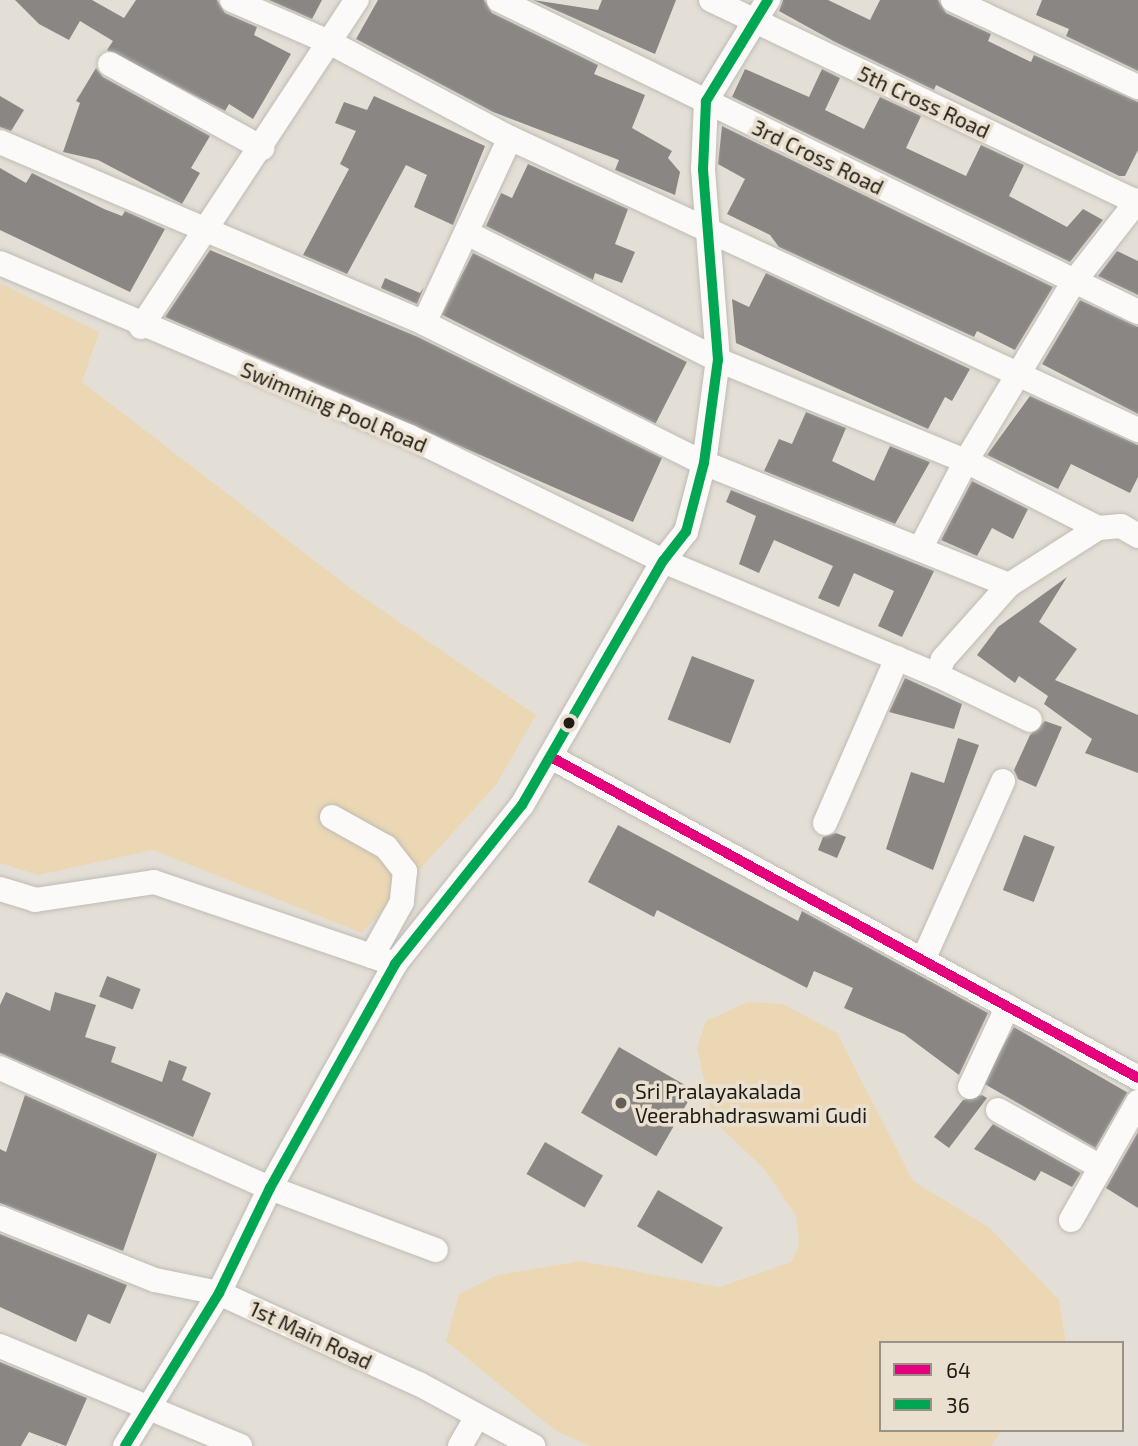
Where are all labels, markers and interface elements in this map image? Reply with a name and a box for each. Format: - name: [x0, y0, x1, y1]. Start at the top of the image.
- street label: 5th Cross Road: [854, 60, 994, 144]
- street label: 3rd Cross Road: [748, 114, 888, 200]
- street label: Swimming Pool Road: [237, 356, 431, 458]
- unlabelled marker: [562, 716, 576, 730]
- place label: Sri Pralayakalada Veerabhadraswami Gudi: [635, 1078, 867, 1128]
- marker: Sri Pralayakalada Veerabhadraswami Gudi: [613, 1095, 629, 1111]
- street label: 1st Main Road: [246, 1296, 376, 1374]
- legend: [879, 1341, 1124, 1432]
- text: 64: [946, 1357, 971, 1382]
- text: 36: [946, 1392, 970, 1417]

